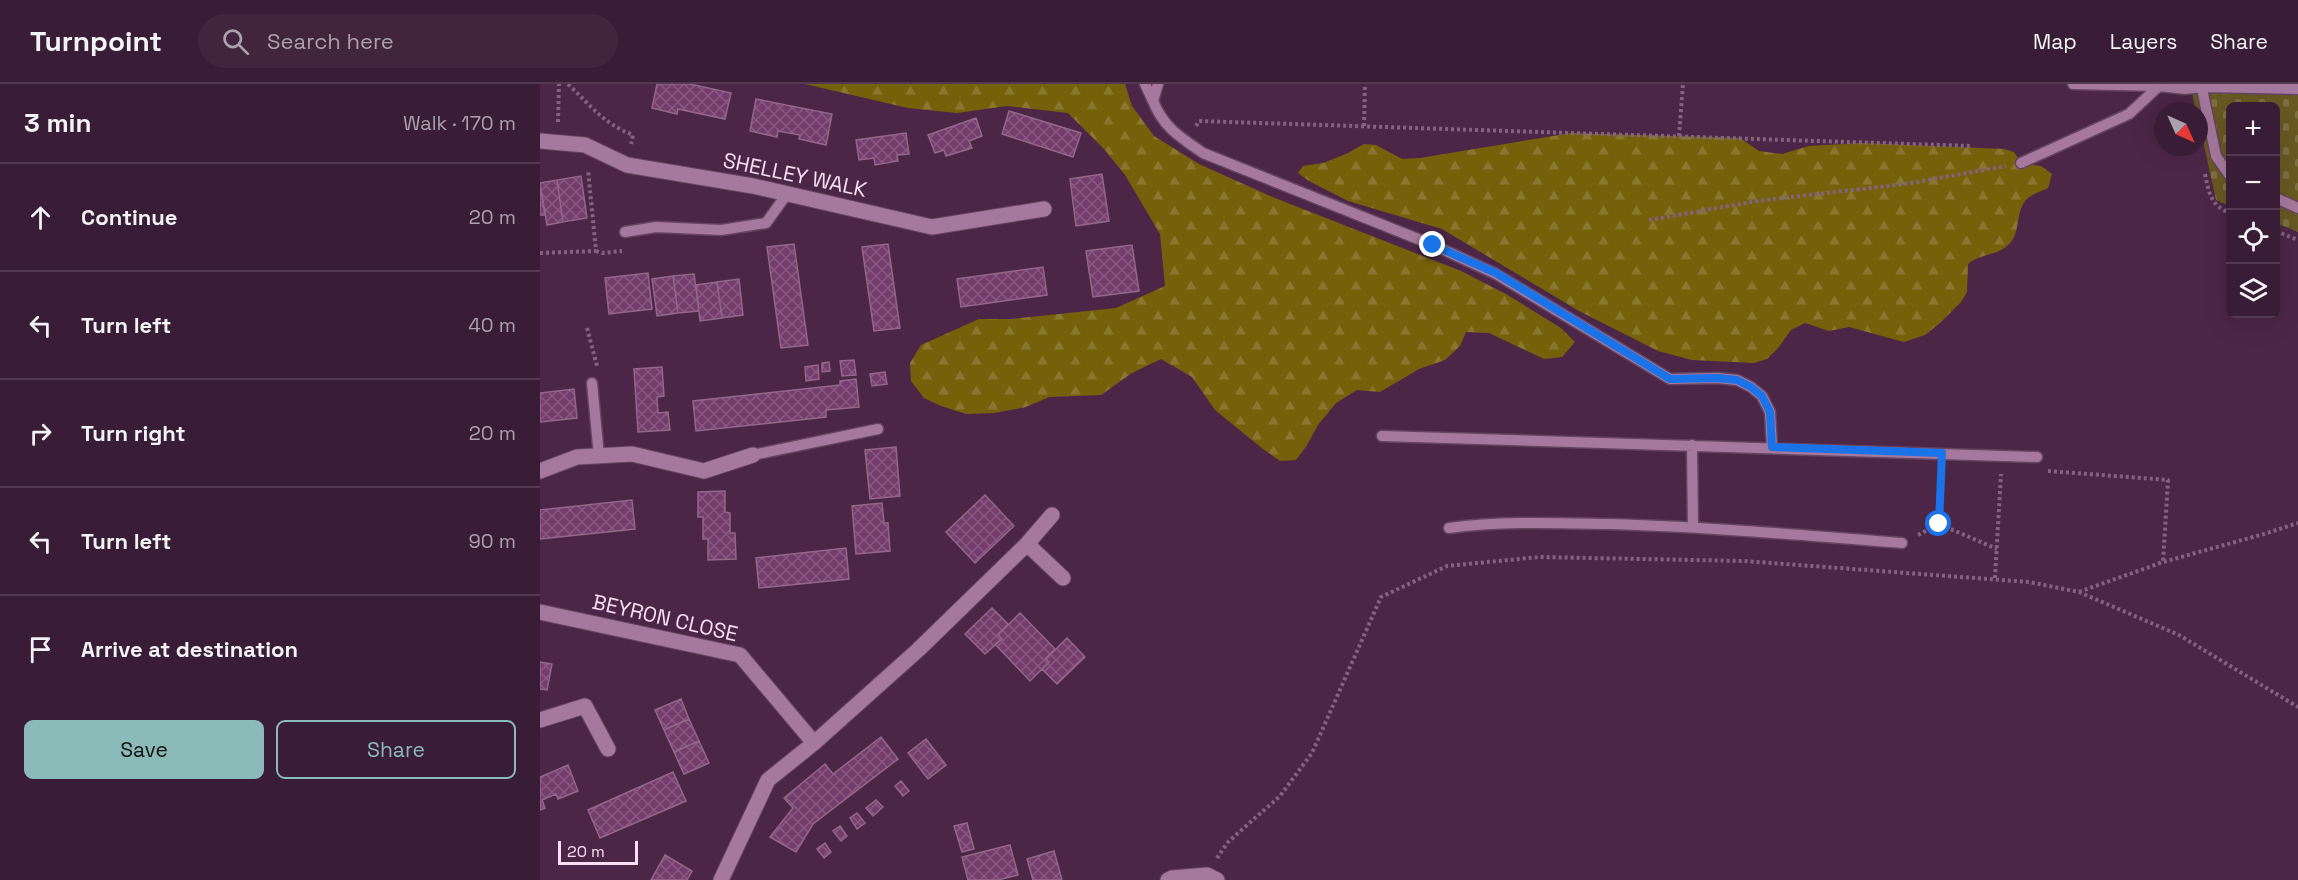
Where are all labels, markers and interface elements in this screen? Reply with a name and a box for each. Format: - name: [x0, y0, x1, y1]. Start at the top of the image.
- search box: [198, 14, 618, 68]
- text: Turnpoint: [30, 23, 162, 59]
- icon: search: [219, 25, 252, 58]
- text: Search here: [267, 27, 394, 55]
- text: Map: [2033, 28, 2077, 55]
- text: Layers: [2110, 28, 2177, 55]
- text: Share: [2210, 28, 2268, 55]
- north arrow: [2154, 102, 2208, 156]
- map controls: [2226, 102, 2280, 318]
- button: +: [2226, 102, 2280, 156]
- text: 3 min: [24, 106, 92, 140]
- text: Walk · 170 m: [403, 110, 516, 136]
- street label: SHELLEY WALK: [721, 146, 870, 203]
- button: −: [2226, 156, 2280, 210]
- icon: ahead: [24, 201, 57, 234]
- text: Continue: [81, 203, 177, 231]
- text: 20 m: [469, 204, 516, 230]
- button: locate: [2226, 210, 2280, 264]
- route end: [1419, 231, 1445, 257]
- button: layers: [2226, 264, 2280, 318]
- icon: left: [24, 309, 57, 342]
- text: Turn left: [81, 311, 171, 339]
- text: 40 m: [468, 312, 516, 338]
- icon: right: [24, 417, 57, 450]
- text: Turn right: [81, 419, 186, 447]
- text: 20 m: [469, 420, 516, 446]
- route start: [1925, 510, 1951, 536]
- icon: left: [24, 525, 57, 558]
- text: Turn left: [81, 527, 171, 555]
- text: 90 m: [469, 528, 516, 554]
- street label: BEYRON CLOSE: [590, 588, 740, 647]
- icon: arrive: [24, 633, 57, 666]
- text: Arrive at destination: [81, 635, 298, 663]
- button: Save: [24, 720, 264, 779]
- button: Share: [276, 720, 516, 779]
- scale bar: [558, 838, 638, 866]
- text: 20 m: [567, 841, 605, 862]

